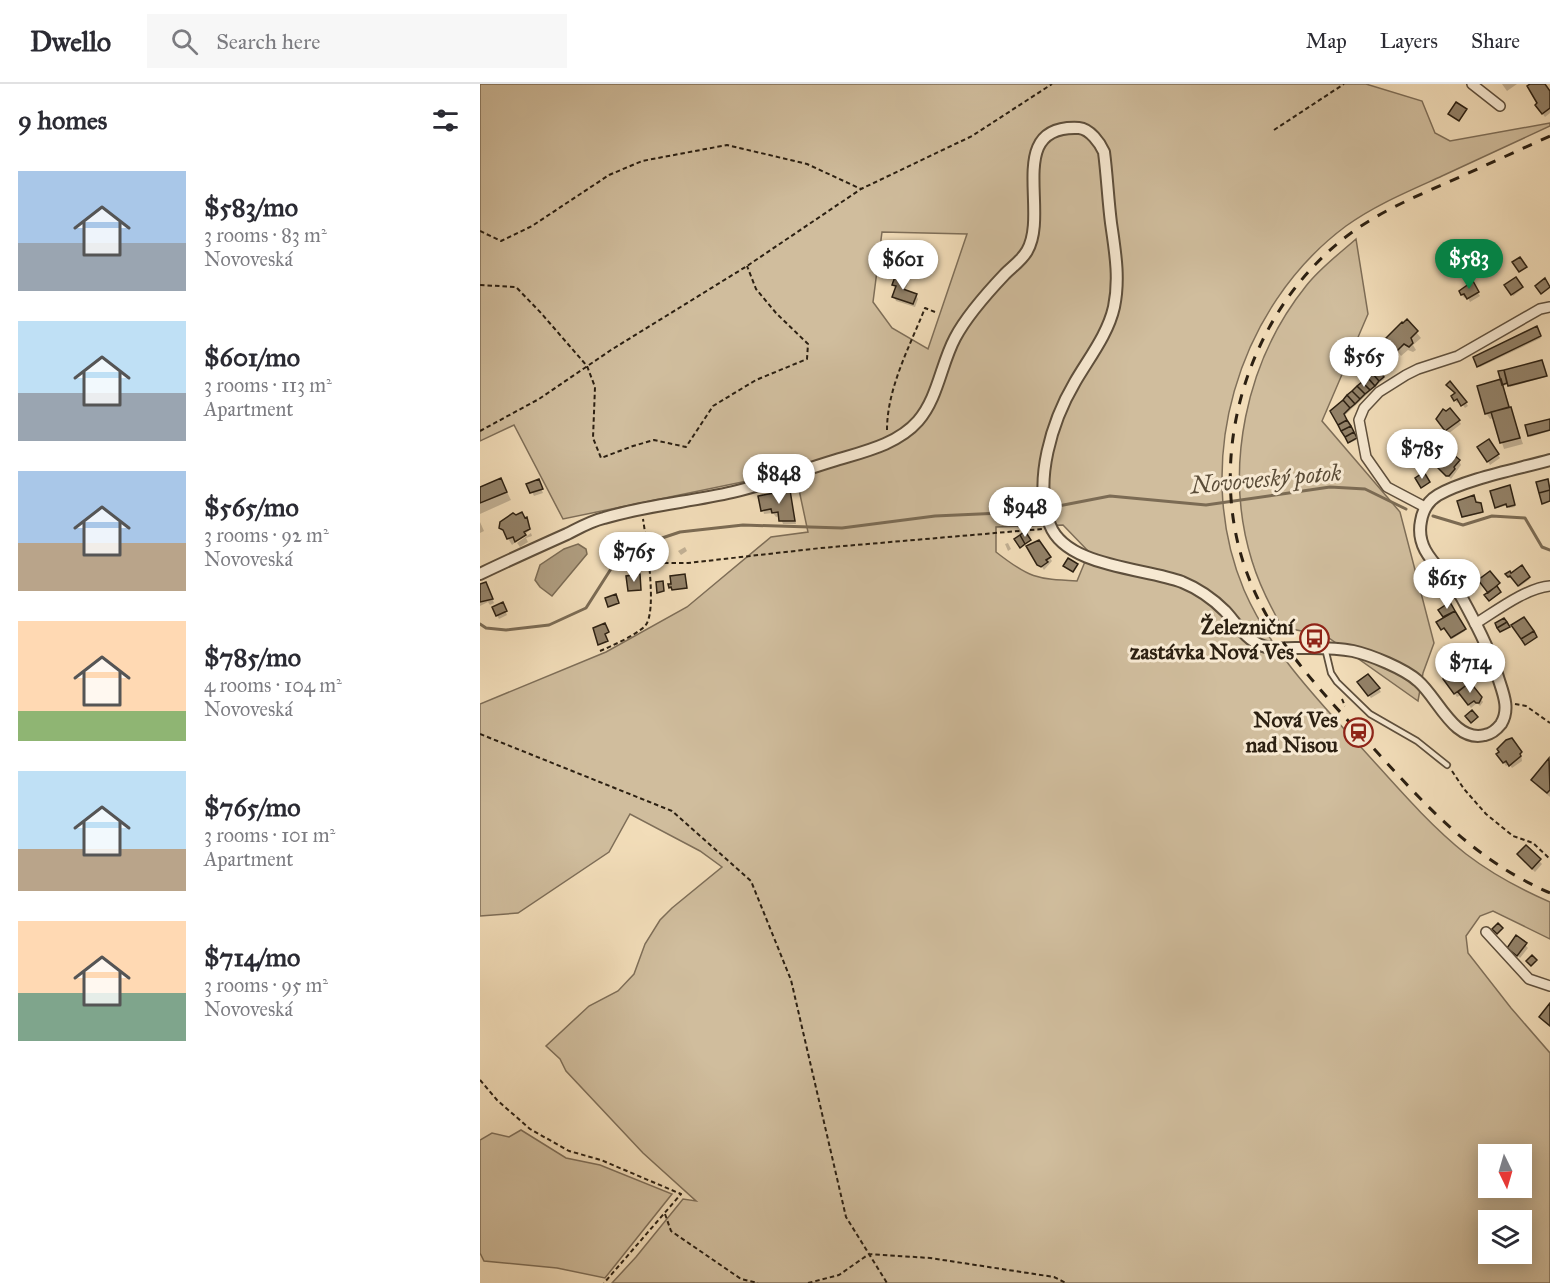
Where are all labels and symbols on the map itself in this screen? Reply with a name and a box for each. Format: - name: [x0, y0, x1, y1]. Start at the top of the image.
- pin: $583: [1433, 239, 1505, 290]
- pin: $601: [867, 240, 939, 291]
- pin: $565: [1328, 337, 1400, 388]
- pin: $785: [1386, 429, 1458, 480]
- pin: $848: [743, 454, 815, 505]
- water label: Novoveský potok: [1187, 457, 1343, 501]
- pin: $948: [989, 487, 1061, 538]
- pin: $765: [598, 532, 670, 583]
- pin: $615: [1411, 559, 1483, 610]
- place label: Železniční zastávka Nová Ves: [1130, 613, 1296, 665]
- bus stop icon: Železniční zastávka Nová Ves: [1299, 623, 1331, 655]
- pin: $714: [1434, 643, 1506, 694]
- place label: Nová Ves nad Nisou: [1245, 706, 1338, 758]
- station icon: Nová Ves nad Nisou: [1343, 716, 1375, 748]
- north arrow: [1478, 1144, 1532, 1198]

